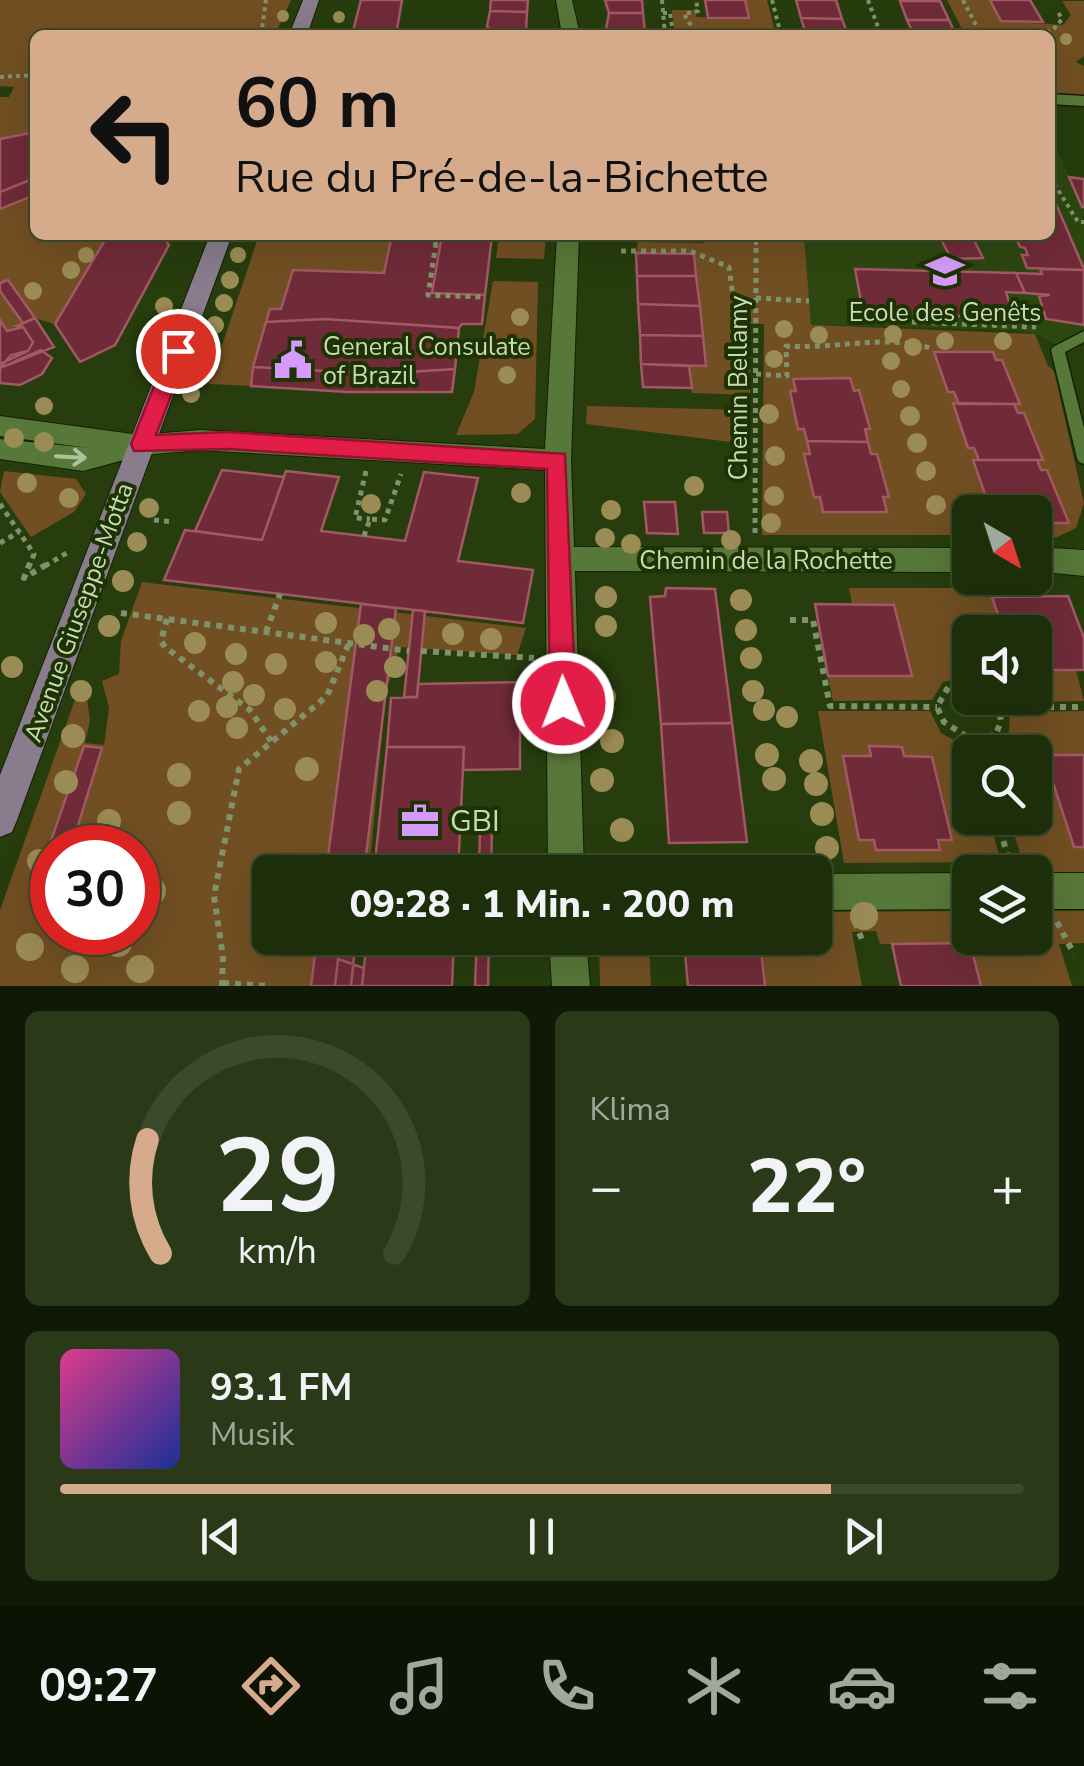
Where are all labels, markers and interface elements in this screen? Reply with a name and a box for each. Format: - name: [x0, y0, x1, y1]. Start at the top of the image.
- text: 60 m: [235, 56, 399, 152]
- icon: left: [70, 70, 200, 200]
- text: Rue du Pré-de-la-Bichette: [235, 147, 769, 208]
- school or university icon: Ecole des Genêts: [924, 250, 966, 292]
- street label: Chemin Bellamy: [722, 296, 756, 480]
- place label: Ecole des Genêts: [849, 296, 1041, 330]
- pin: [136, 309, 221, 394]
- icon: arrive: [151, 324, 206, 379]
- place label: General Consulate of Brazil: [323, 330, 531, 393]
- public building icon: General Consulate of Brazil: [272, 339, 314, 381]
- one-way arrow: [55, 448, 87, 467]
- street label: Avenue Giuseppe-Motta: [16, 478, 142, 747]
- north arrow: [952, 495, 1052, 595]
- map controls: [952, 495, 1052, 955]
- street label: Chemin de la Rochette: [639, 544, 893, 578]
- button: sound: [952, 615, 1052, 715]
- position arrow: [511, 651, 615, 755]
- button: search: [952, 735, 1052, 835]
- office icon: GBI: [399, 800, 441, 842]
- place label: GBI: [450, 801, 500, 842]
- speed limit sign: 30: [30, 825, 160, 955]
- button: layers: [952, 855, 1052, 955]
- text: 09:28 · 1 Min. · 200 m: [349, 879, 735, 930]
- text: Klima: [590, 1088, 671, 1131]
- text: 29: [215, 1106, 340, 1248]
- text: 22°: [747, 1136, 866, 1238]
- text: −: [590, 1150, 623, 1225]
- text: +: [991, 1150, 1024, 1225]
- text: km/h: [238, 1227, 317, 1276]
- text: 93.1 FM: [210, 1362, 352, 1413]
- text: Musik: [210, 1413, 294, 1456]
- icon: previous: [193, 1509, 248, 1564]
- icon: pause: [514, 1509, 569, 1564]
- icon: next: [836, 1509, 891, 1564]
- icon: directions: [236, 1651, 306, 1721]
- icon: music: [384, 1651, 454, 1721]
- icon: phone: [532, 1651, 602, 1721]
- icon: climate: [679, 1651, 749, 1721]
- icon: car: [827, 1651, 897, 1721]
- icon: filters: [975, 1651, 1045, 1721]
- text: 09:27: [39, 1656, 158, 1717]

